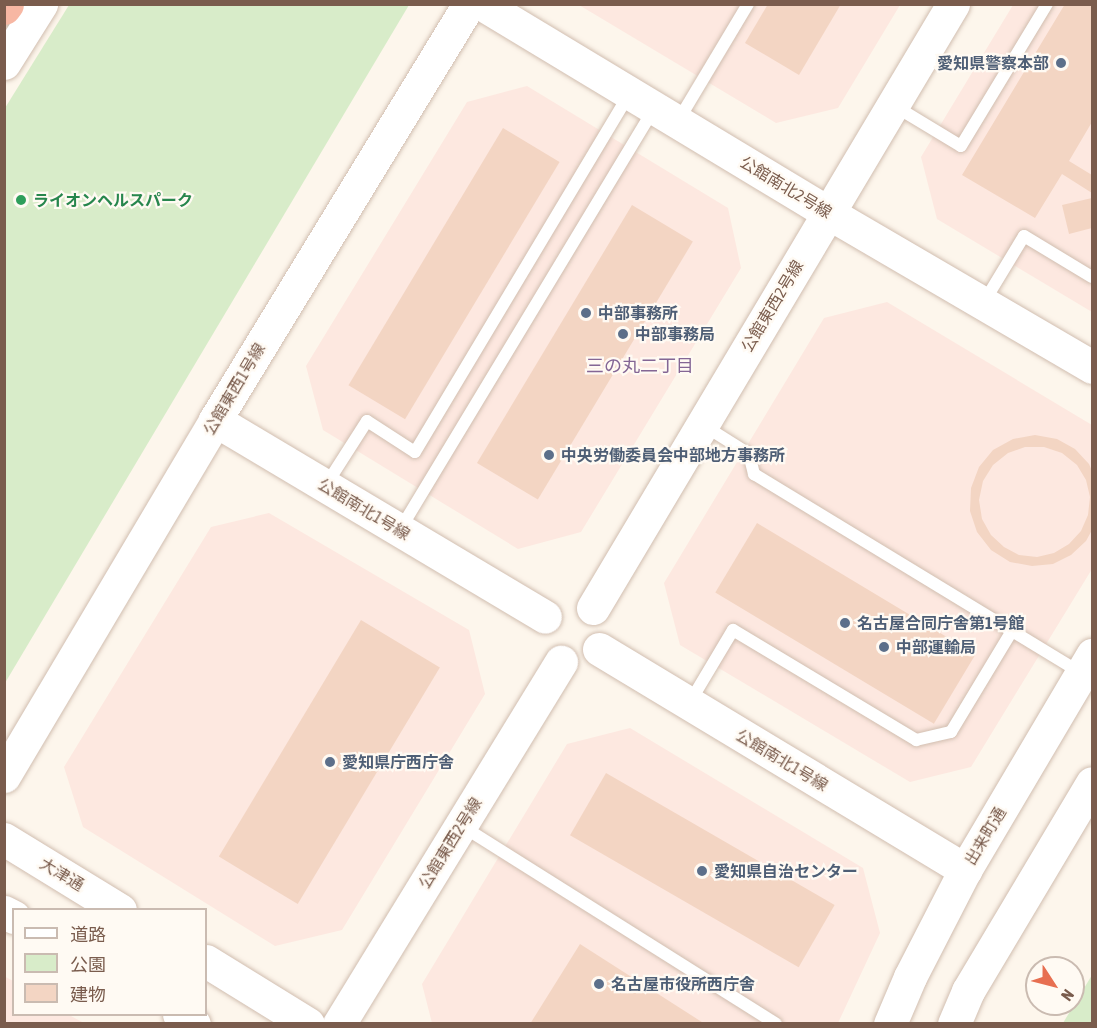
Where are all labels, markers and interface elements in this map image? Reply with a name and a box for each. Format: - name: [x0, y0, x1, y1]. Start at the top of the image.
- place label: 愛知県警察本部: [937, 53, 1049, 73]
- marker: 愛知県警察本部: [1054, 56, 1068, 70]
- street label: 公館南北2号線: [737, 152, 835, 222]
- place label: ライオンヘルスパーク: [33, 190, 193, 210]
- marker: ライオンヘルスパーク: [14, 193, 28, 207]
- street label: 公館東西2号線: [737, 257, 807, 355]
- place label: 中部事務所: [598, 303, 678, 323]
- marker: 中部事務所: [579, 306, 593, 320]
- place label: 中部事務局: [635, 324, 715, 344]
- marker: 中部事務局: [616, 327, 630, 341]
- street label: 公館東西1号線: [199, 340, 269, 438]
- district label: 三の丸二丁目: [586, 355, 694, 377]
- place label: 中央労働委員会中部地方事務所: [561, 445, 785, 465]
- marker: 中央労働委員会中部地方事務所: [542, 448, 556, 462]
- street label: 公館南北1号線: [315, 474, 413, 544]
- place label: 名古屋合同庁舎第1号館: [857, 613, 1025, 633]
- marker: 名古屋合同庁舎第1号館: [838, 616, 852, 630]
- place label: 中部運輸局: [896, 637, 976, 657]
- marker: 中部運輸局: [877, 640, 891, 654]
- street label: 公館南北1号線: [733, 725, 831, 795]
- place label: 愛知県庁西庁舎: [342, 752, 454, 772]
- marker: 愛知県庁西庁舎: [323, 755, 337, 769]
- street label: 公館東西2号線: [414, 794, 486, 892]
- street label: 出来町通: [960, 804, 1010, 868]
- street label: 大津通: [36, 853, 88, 895]
- place label: 愛知県自治センター: [714, 861, 858, 881]
- marker: 愛知県自治センター: [695, 864, 709, 878]
- legend: [12, 908, 207, 1016]
- text: 道路: [70, 924, 106, 945]
- text: 公園: [70, 954, 106, 975]
- north arrow: [1025, 956, 1085, 1016]
- place label: 名古屋市役所西庁舎: [611, 974, 755, 994]
- marker: 名古屋市役所西庁舎: [592, 977, 606, 991]
- text: 建物: [70, 984, 106, 1005]
- text: N: [1058, 986, 1078, 1005]

